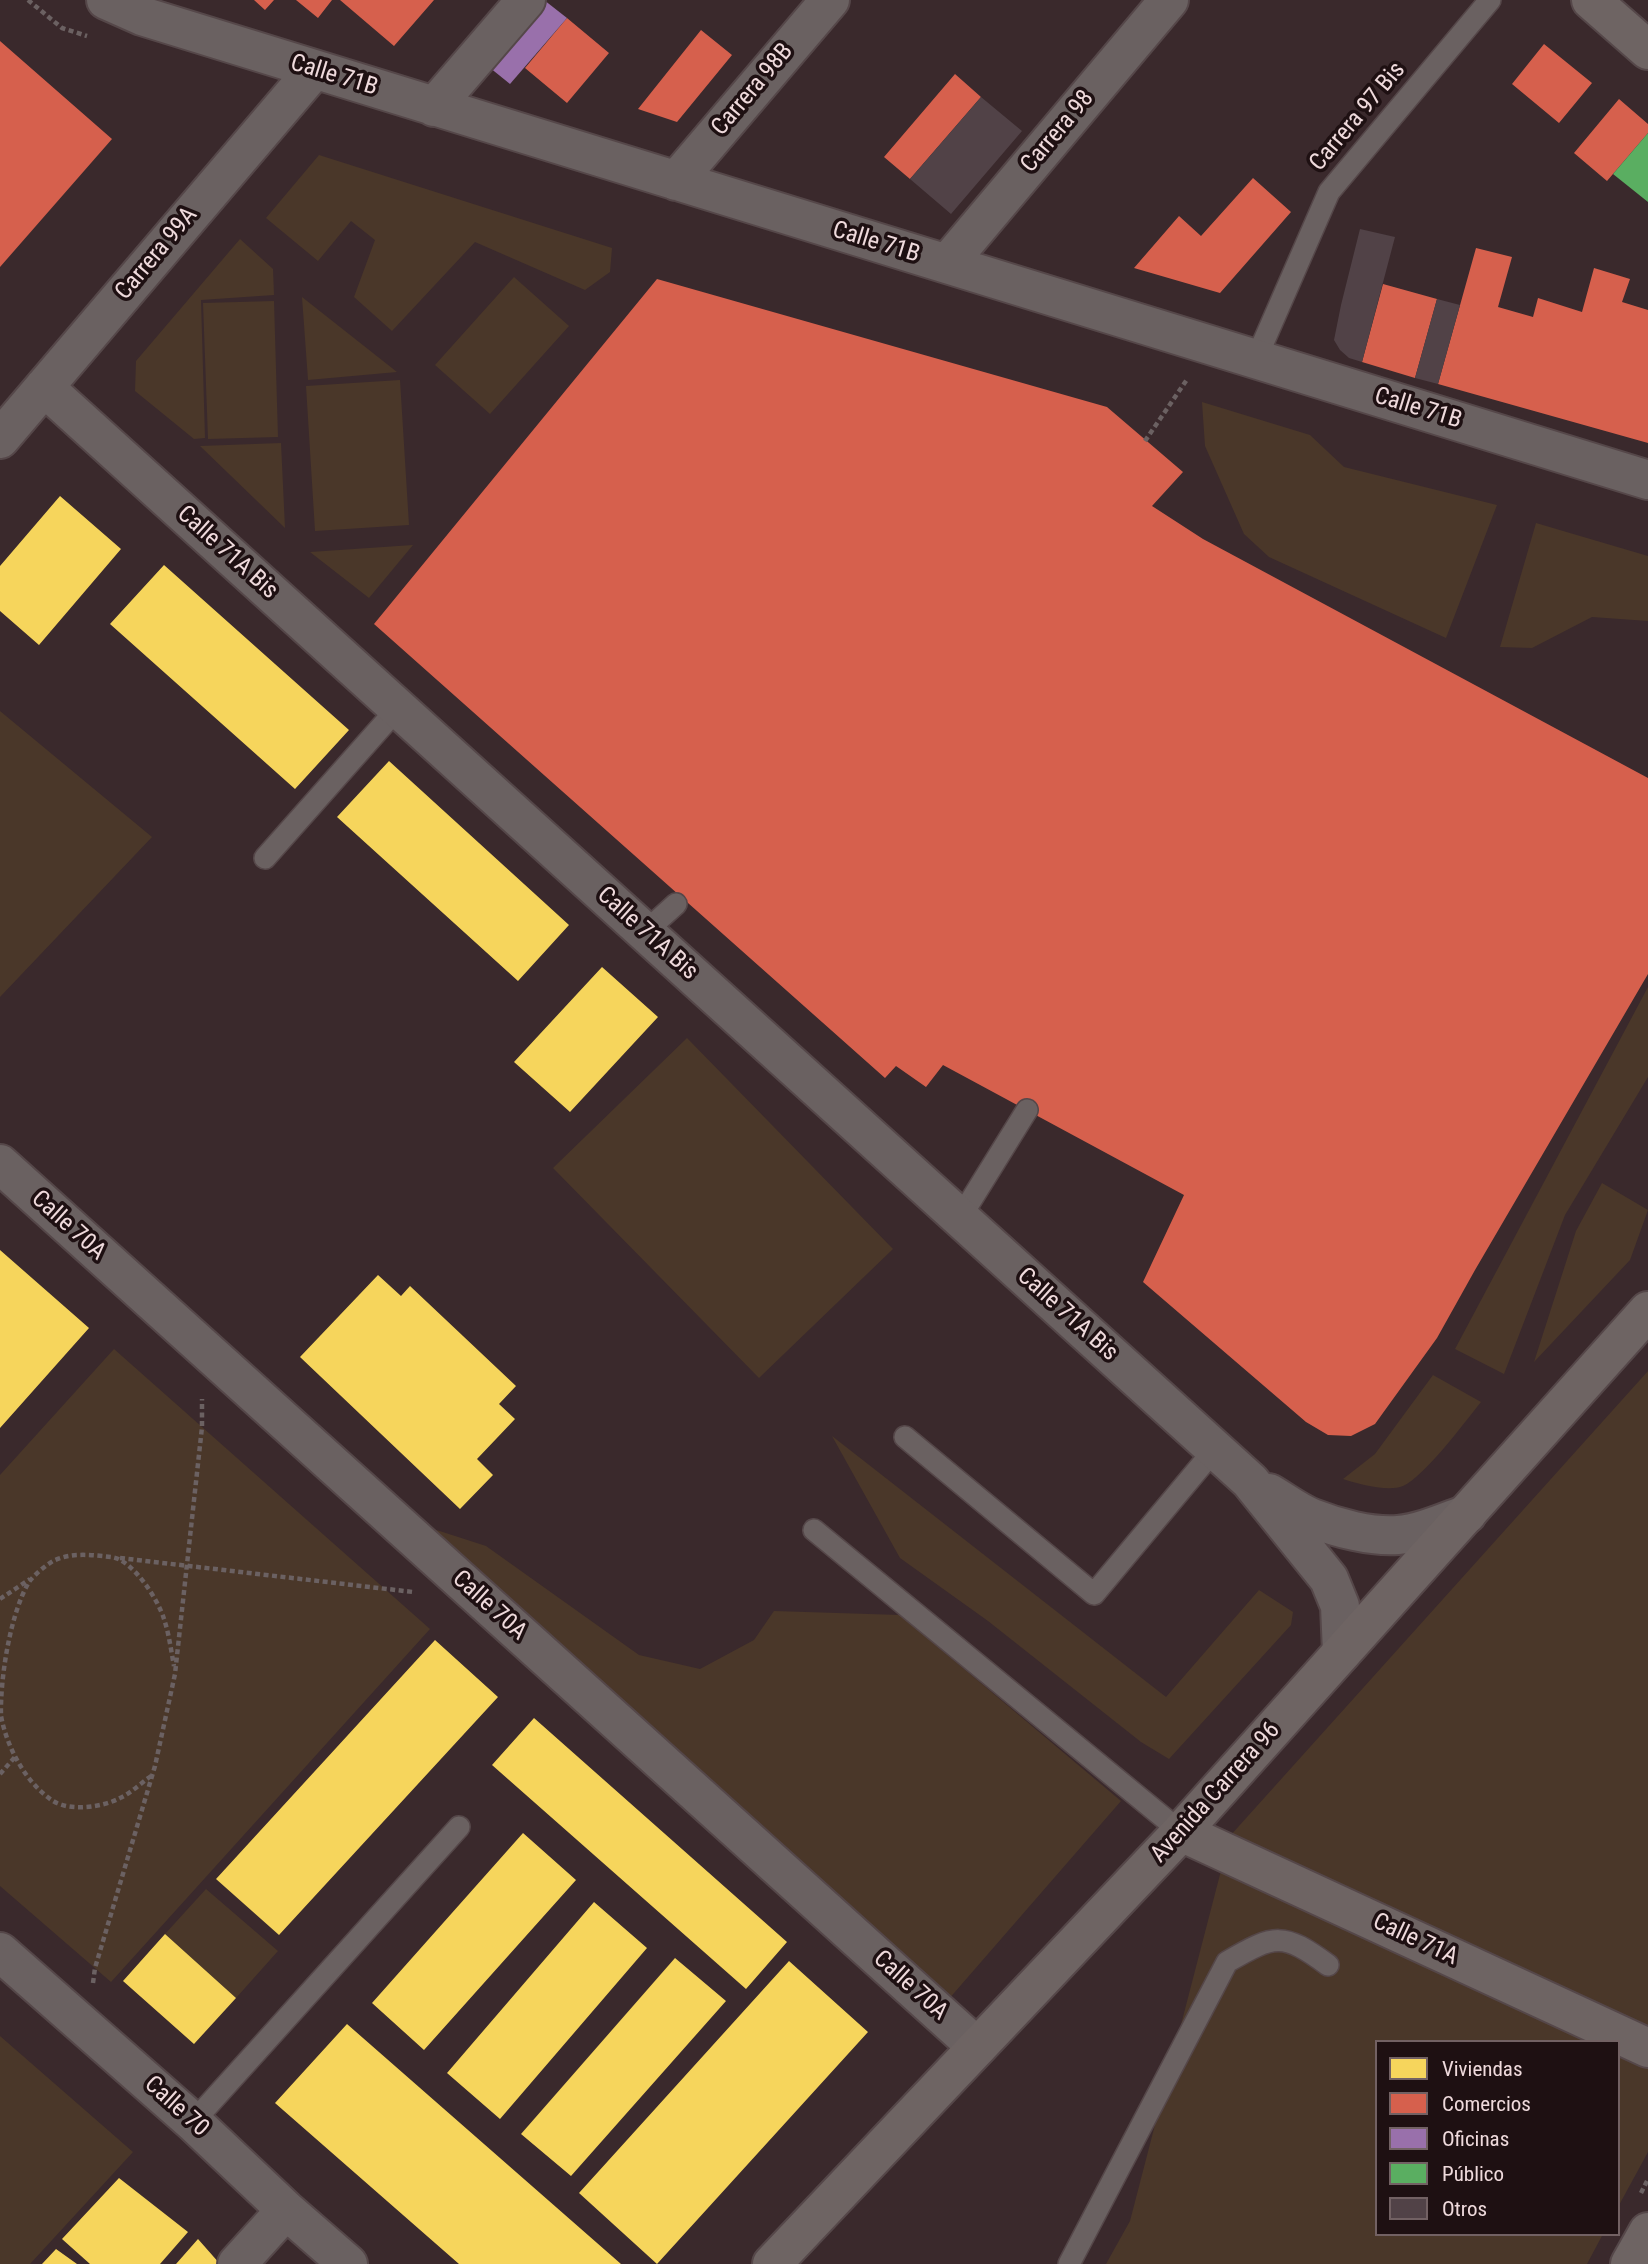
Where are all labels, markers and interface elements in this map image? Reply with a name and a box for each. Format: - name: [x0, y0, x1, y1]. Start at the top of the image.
- street label: Carrera 98B: [706, 38, 800, 142]
- street label: Calle 71B: [287, 49, 381, 103]
- street label: Carrera 97 Bis: [1304, 57, 1412, 177]
- street label: Carrera 98: [1015, 85, 1101, 179]
- street label: Carrera 99A: [110, 202, 204, 306]
- street label: Calle 71B: [829, 216, 923, 270]
- street label: Calle 71B: [1371, 382, 1465, 436]
- street label: Calle 71A Bis: [171, 500, 283, 606]
- street label: Calle 71A Bis: [591, 881, 703, 987]
- street label: Calle 70A: [25, 1185, 111, 1267]
- street label: Calle 71A Bis: [1011, 1262, 1123, 1368]
- street label: Calle 70A: [446, 1565, 532, 1647]
- street label: Avenida Carrera 96: [1145, 1717, 1287, 1869]
- street label: Calle 71A: [1368, 1908, 1462, 1972]
- street label: Calle 70A: [867, 1945, 953, 2027]
- legend: [1375, 2040, 1620, 2236]
- text: Viviendas: [1442, 2057, 1522, 2081]
- street label: Calle 70: [138, 2071, 214, 2143]
- text: Comercios: [1442, 2092, 1531, 2116]
- text: Oficinas: [1442, 2127, 1509, 2151]
- text: Público: [1442, 2162, 1504, 2186]
- text: Otros: [1442, 2197, 1487, 2221]

